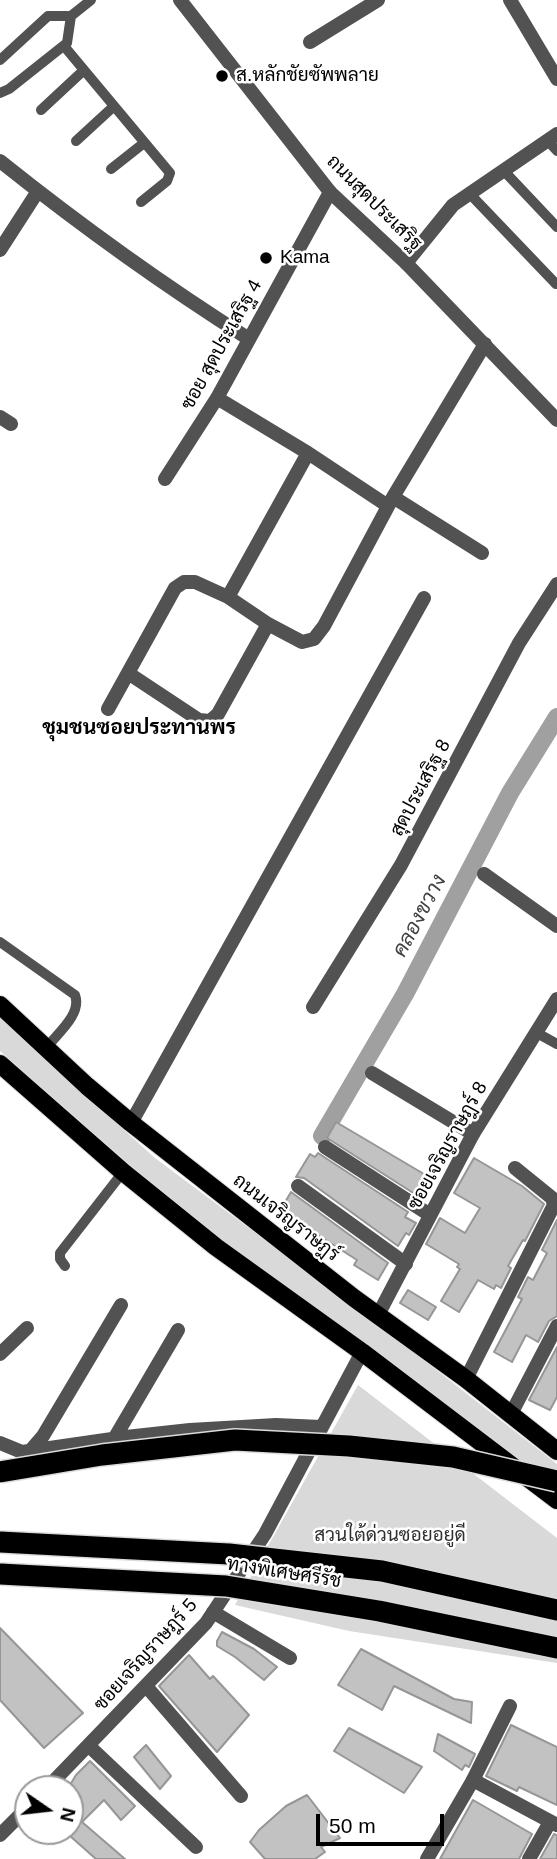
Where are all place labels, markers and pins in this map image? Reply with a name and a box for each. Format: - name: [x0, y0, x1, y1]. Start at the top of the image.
- place label: ส.หลักชัยซัพพลาย: [236, 65, 379, 87]
- marker: ส.หลักชัยซัพพลาย: [214, 68, 230, 84]
- place label: Kama: [280, 247, 330, 269]
- marker: Kama: [258, 250, 274, 266]

